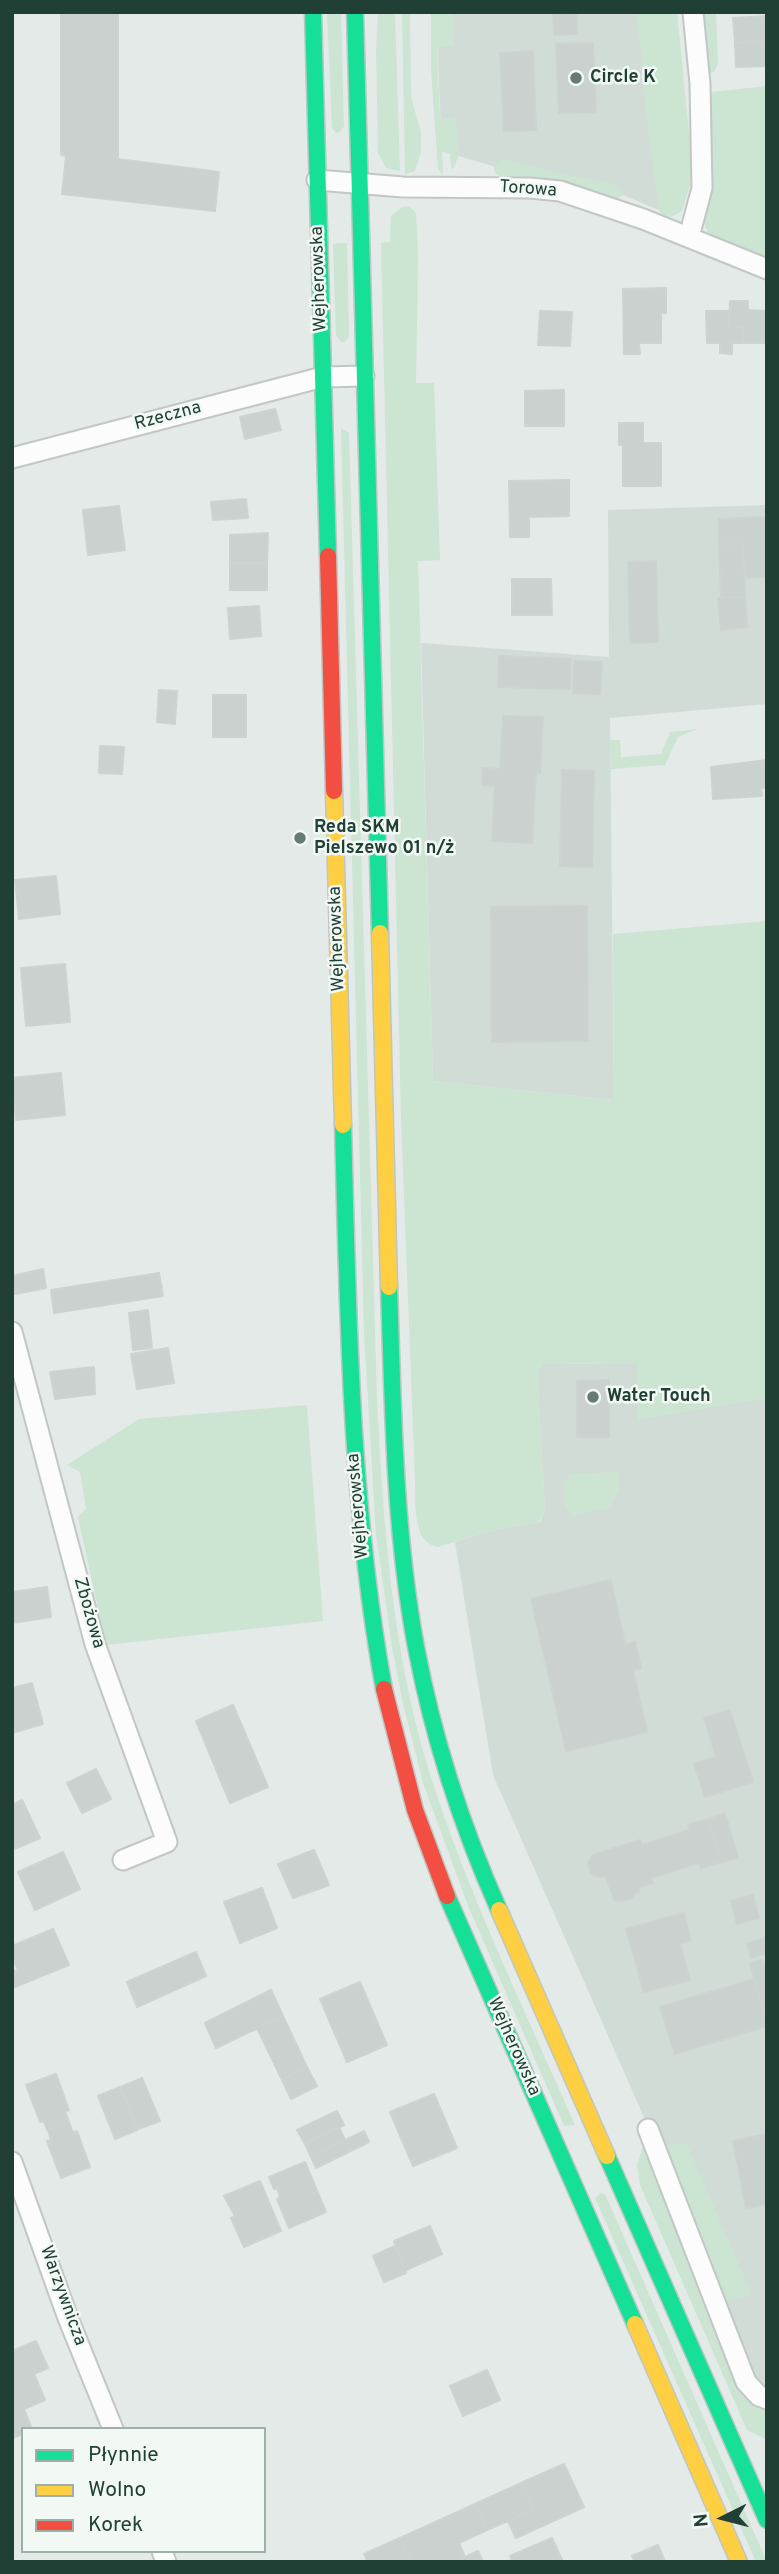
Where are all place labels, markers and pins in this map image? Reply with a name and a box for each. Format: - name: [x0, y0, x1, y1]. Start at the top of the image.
- place label: Circle K: [590, 67, 656, 89]
- marker: Circle K: [568, 70, 584, 86]
- place label: Reda SKM Pielszewo 01 n/ż: [314, 817, 455, 860]
- marker: Reda SKM Pielszewo 01 n/ż: [292, 830, 308, 846]
- place label: Water Touch: [607, 1386, 711, 1408]
- marker: Water Touch: [585, 1389, 601, 1405]

